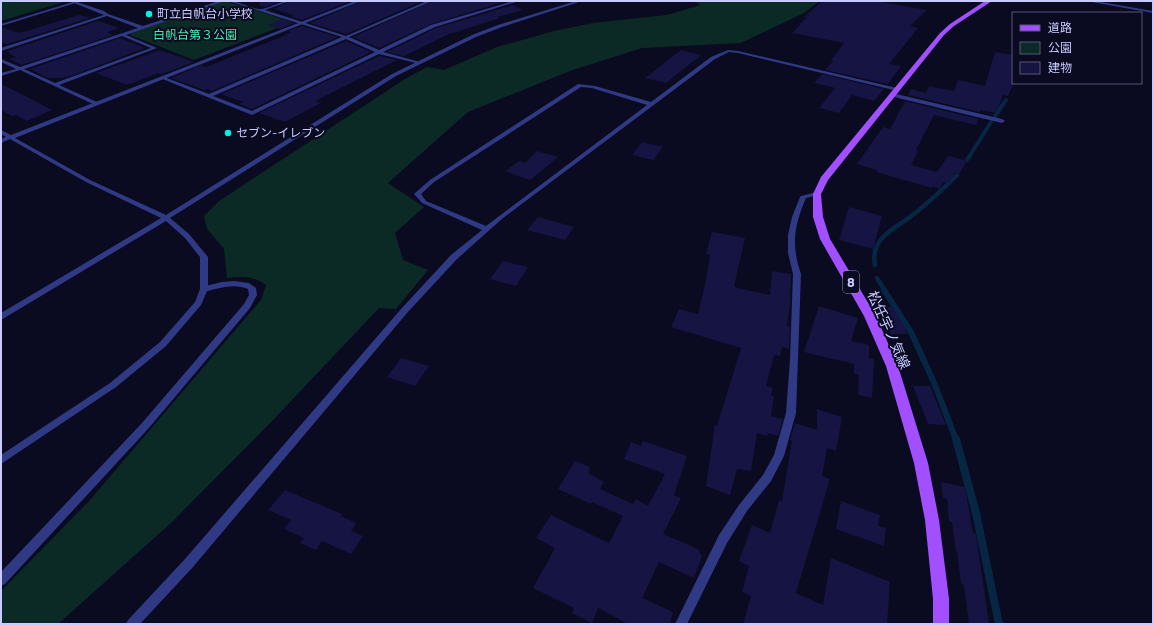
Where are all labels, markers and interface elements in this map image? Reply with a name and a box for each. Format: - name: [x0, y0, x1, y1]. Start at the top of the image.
- place label: 町立白帆台小学校: [157, 4, 253, 23]
- marker: 町立白帆台小学校: [144, 9, 154, 19]
- legend: [1012, 12, 1142, 84]
- text: 道路: [1048, 18, 1072, 37]
- park label: 白帆台第３公園: [153, 25, 237, 44]
- text: 公園: [1048, 38, 1072, 57]
- text: 建物: [1048, 58, 1072, 77]
- place label: セブン-イレブン: [236, 123, 325, 142]
- marker: セブン-イレブン: [223, 128, 233, 138]
- road number: 8: [843, 271, 859, 293]
- street label: 松任宇ノ気線: [863, 287, 916, 372]

